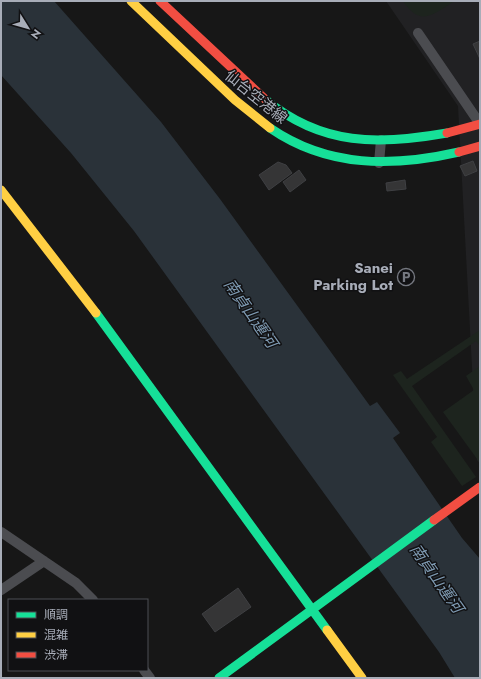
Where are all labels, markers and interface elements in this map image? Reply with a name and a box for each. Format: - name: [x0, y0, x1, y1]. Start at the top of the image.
- north arrow: [8, 8, 48, 48]
- text: N: [27, 26, 45, 42]
- street label: 仙台空港線: [220, 65, 292, 129]
- place label: Sanei Parking Lot: [313, 257, 393, 296]
- parking icon: Sanei Parking Lot: [396, 267, 416, 287]
- water label: 南貞山運河: [218, 274, 285, 355]
- water label: 南貞山運河: [404, 539, 471, 620]
- legend: [8, 599, 148, 671]
- text: 順調: [44, 606, 68, 624]
- text: 混雑: [44, 626, 68, 644]
- text: 渋滞: [44, 646, 68, 664]

